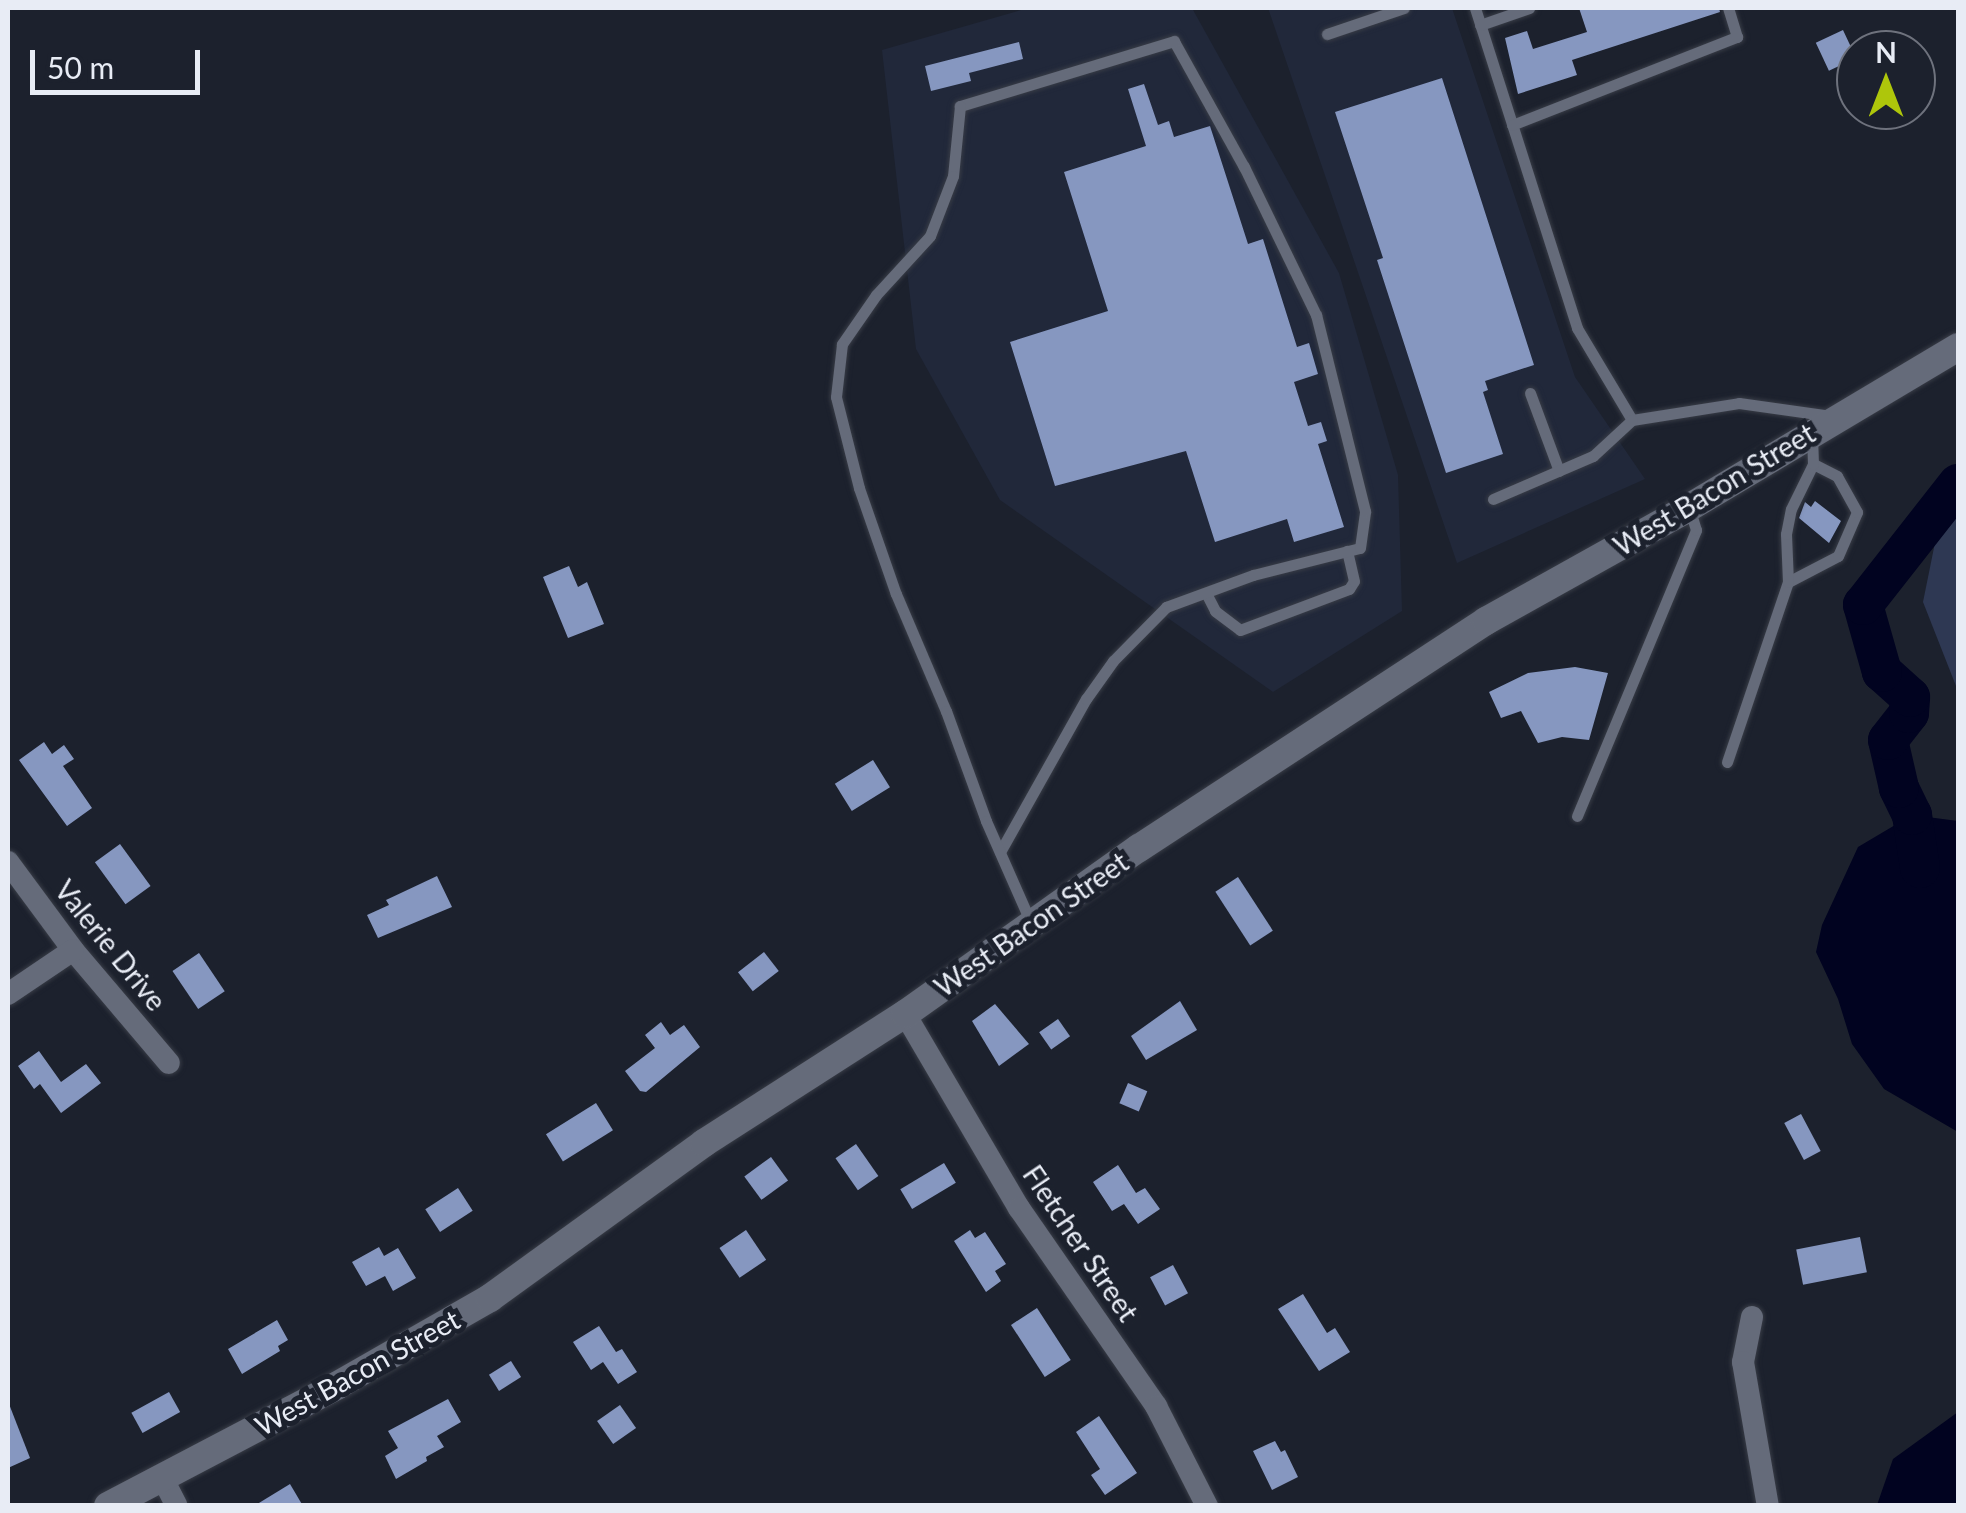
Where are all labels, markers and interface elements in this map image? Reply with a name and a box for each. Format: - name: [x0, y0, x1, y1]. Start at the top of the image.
- scale bar: [35, 30, 205, 92]
- north arrow: [1836, 30, 1936, 130]
- text: N: [1875, 35, 1897, 69]
- text: 50 m: [47, 49, 114, 85]
- street label: West Bacon Street: [1607, 416, 1821, 562]
- street label: West Bacon Street: [928, 845, 1134, 1003]
- street label: Valerie Drive: [48, 873, 174, 1017]
- street label: Fletcher Street: [1016, 1158, 1146, 1328]
- street label: West Bacon Street: [249, 1302, 465, 1442]

